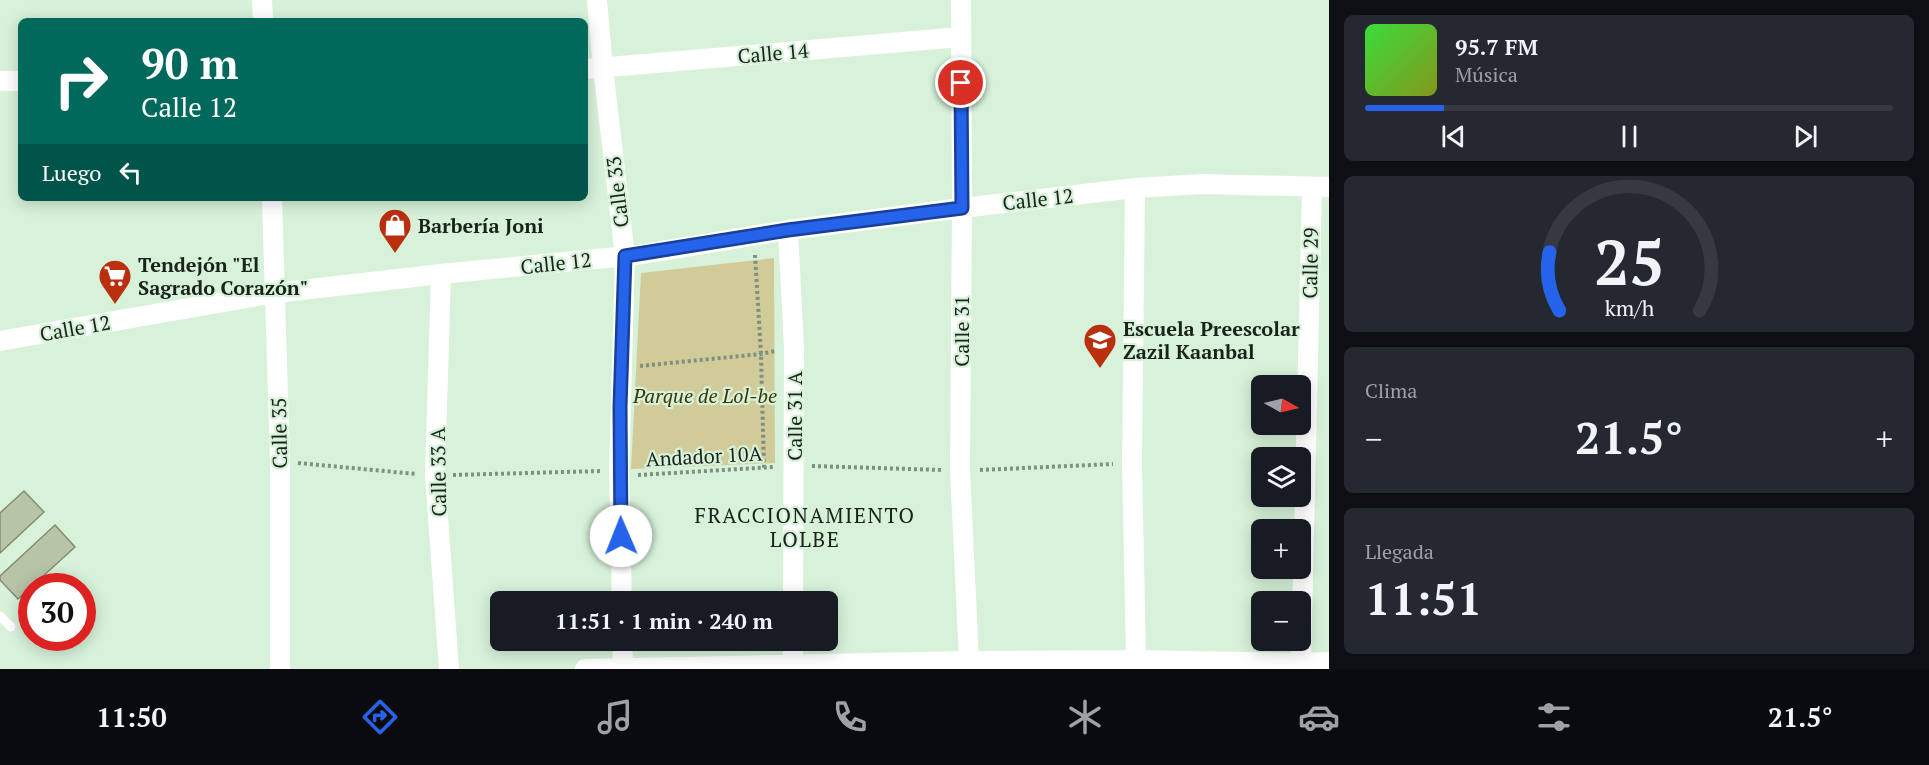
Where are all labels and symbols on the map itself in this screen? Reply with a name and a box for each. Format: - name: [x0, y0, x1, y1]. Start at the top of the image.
- street label: Calle 14: [736, 36, 810, 70]
- pin: [935, 57, 986, 108]
- street label: Calle 33: [599, 155, 635, 229]
- street label: Calle 12: [1001, 182, 1075, 216]
- shop icon: Barbería Joni: [377, 207, 413, 254]
- place label: Barbería Joni: [418, 212, 544, 239]
- street label: Calle 29: [1296, 227, 1324, 299]
- street label: Calle 12: [519, 246, 593, 280]
- place label: Tendejón "El Sagrado Corazón": [138, 251, 308, 301]
- supermarket icon: Tendejón "El Sagrado Corazón": [97, 258, 133, 305]
- street label: Calle 31: [948, 295, 975, 367]
- street label: Calle 12: [38, 309, 112, 347]
- place label: Escuela Preescolar Zazil Kaanbal: [1123, 315, 1300, 365]
- school or university icon: Escuela Preescolar Zazil Kaanbal: [1082, 322, 1118, 369]
- street label: Calle 31 A: [781, 371, 808, 461]
- north arrow: [1251, 375, 1311, 435]
- park label: Parque de Lol-be: [632, 382, 777, 409]
- street label: Calle 35: [265, 397, 293, 469]
- street label: Calle 33 A: [424, 427, 452, 517]
- street label: Andador 10A: [645, 439, 763, 473]
- district label: FRACCIONAMIENTO LOLBE: [695, 501, 915, 553]
- position arrow: [589, 504, 653, 568]
- speed limit sign: 30: [18, 573, 96, 651]

